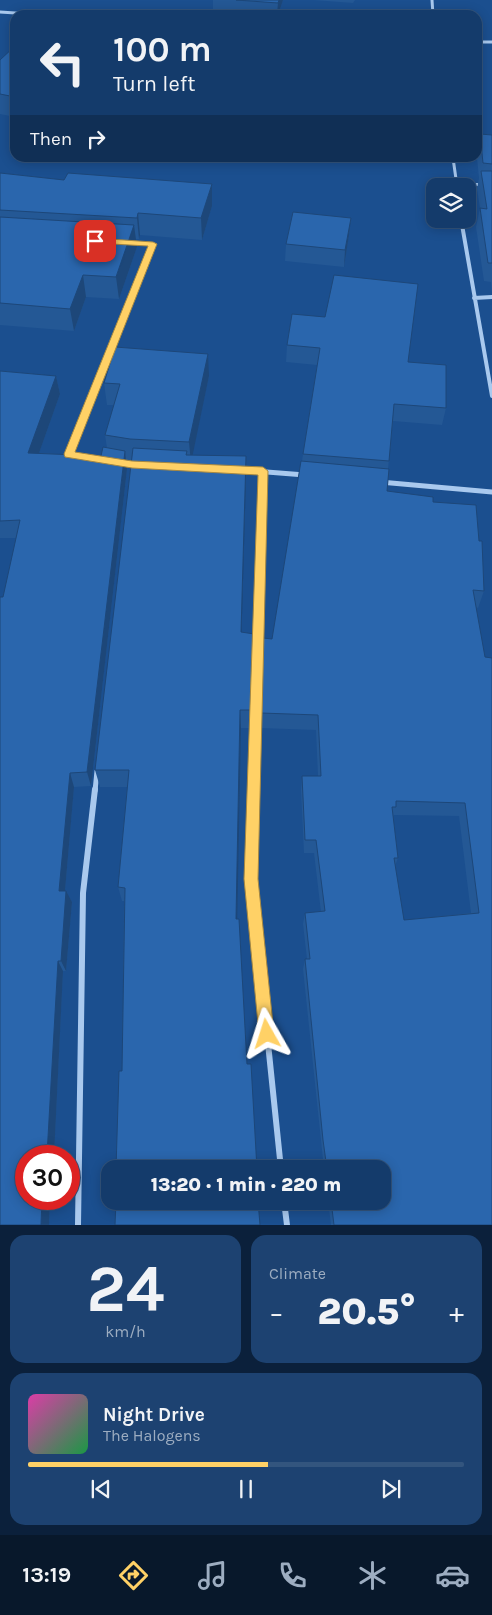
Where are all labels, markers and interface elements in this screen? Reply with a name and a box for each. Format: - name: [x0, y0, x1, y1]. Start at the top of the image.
- text: 100 m: [113, 29, 212, 70]
- icon: left: [30, 30, 95, 95]
- text: Turn left: [113, 71, 196, 97]
- icon: right: [82, 125, 110, 153]
- text: Then: [30, 128, 72, 150]
- map controls: [426, 178, 476, 228]
- button: layers: [426, 178, 476, 228]
- pin: [74, 220, 116, 262]
- icon: arrive: [81, 227, 109, 255]
- position arrow: [240, 1007, 292, 1059]
- speed limit sign: 30: [15, 1145, 80, 1210]
- text: 13:20 · 1 min · 220 m: [151, 1174, 341, 1196]
- text: 24: [86, 1251, 165, 1327]
- text: Climate: [269, 1264, 326, 1283]
- text: 20.5°: [317, 1289, 416, 1334]
- text: −: [269, 1296, 284, 1329]
- text: +: [449, 1296, 464, 1329]
- text: km/h: [105, 1322, 146, 1341]
- text: Night Drive: [103, 1404, 205, 1426]
- text: The Halogens: [103, 1426, 201, 1445]
- icon: previous: [87, 1475, 115, 1503]
- icon: pause: [232, 1475, 260, 1503]
- icon: next: [377, 1475, 405, 1503]
- icon: directions: [116, 1558, 151, 1593]
- icon: music: [195, 1558, 230, 1593]
- icon: phone: [275, 1558, 310, 1593]
- icon: climate: [355, 1558, 390, 1593]
- icon: car: [435, 1558, 470, 1593]
- text: 13:19: [22, 1562, 71, 1588]

